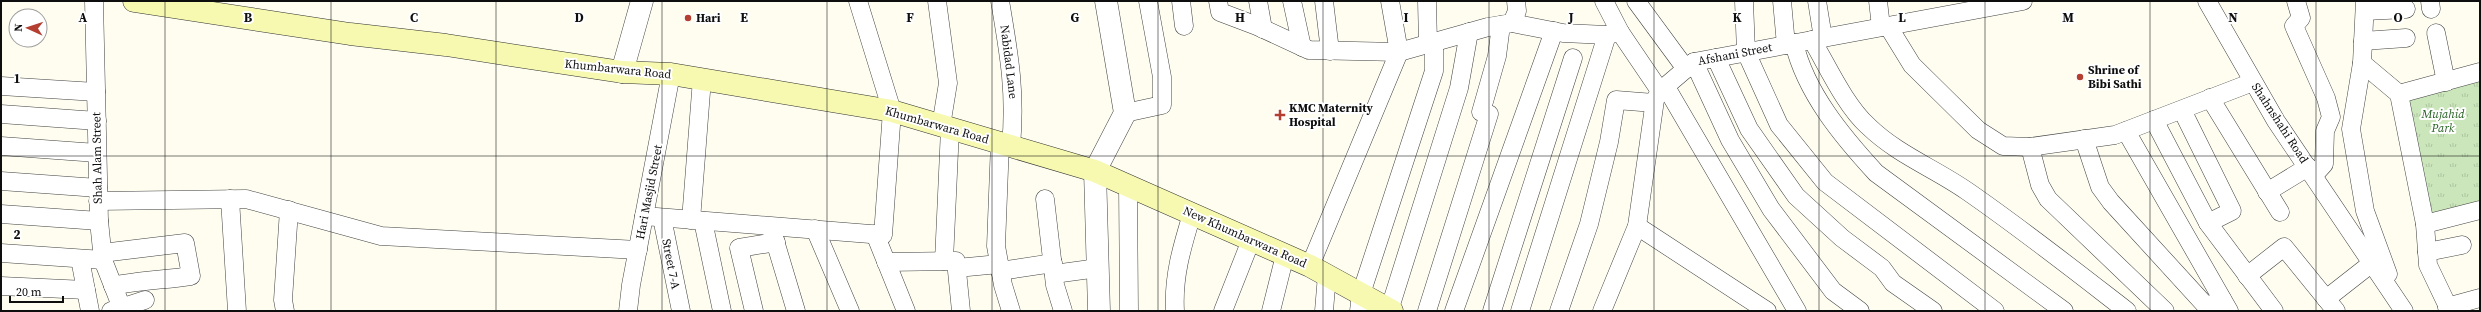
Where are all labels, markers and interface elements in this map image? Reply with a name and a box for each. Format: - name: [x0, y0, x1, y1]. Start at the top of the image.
- north arrow: [8, 8, 48, 48]
- text: A: [79, 9, 88, 26]
- text: B: [244, 9, 253, 26]
- text: C: [410, 9, 418, 26]
- text: D: [574, 9, 584, 26]
- text: E: [740, 9, 748, 26]
- text: F: [906, 9, 914, 26]
- text: G: [1071, 9, 1080, 26]
- text: H: [1235, 9, 1245, 26]
- text: I: [1403, 9, 1409, 26]
- text: J: [1567, 9, 1574, 26]
- text: K: [1732, 9, 1742, 26]
- text: L: [1898, 9, 1906, 26]
- text: M: [2062, 9, 2074, 26]
- text: N: [2228, 9, 2238, 26]
- text: O: [2393, 9, 2403, 26]
- place label: Hari: [696, 10, 721, 26]
- marker: Hari: [683, 13, 693, 23]
- text: N: [11, 23, 26, 32]
- street label: Nabidad Lane: [997, 24, 1021, 100]
- street label: Afshani Street: [1697, 39, 1774, 69]
- street label: Khumbarwara Road: [564, 55, 672, 83]
- place label: Shrine of Bibi Sathi: [2088, 62, 2142, 92]
- text: 1: [13, 70, 21, 87]
- marker: Shrine of Bibi Sathi: [2075, 72, 2085, 82]
- street label: Shahnshahi Road: [2248, 80, 2312, 167]
- place label: KMC Maternity Hospital: [1289, 100, 1374, 130]
- street label: Khumbarwara Road: [883, 103, 991, 148]
- park label: Mujahid Park: [2420, 106, 2465, 136]
- marker: KMC Maternity Hospital: [1274, 109, 1286, 121]
- street label: Shah Alam Street: [88, 112, 106, 204]
- street label: Hari Masjid Street: [632, 143, 666, 241]
- street label: New Khumbarwara Road: [1181, 202, 1310, 272]
- text: 2: [13, 226, 21, 243]
- street label: Street 7-A: [658, 237, 684, 291]
- scale bar: [10, 278, 63, 304]
- text: 20 m: [16, 284, 42, 300]

